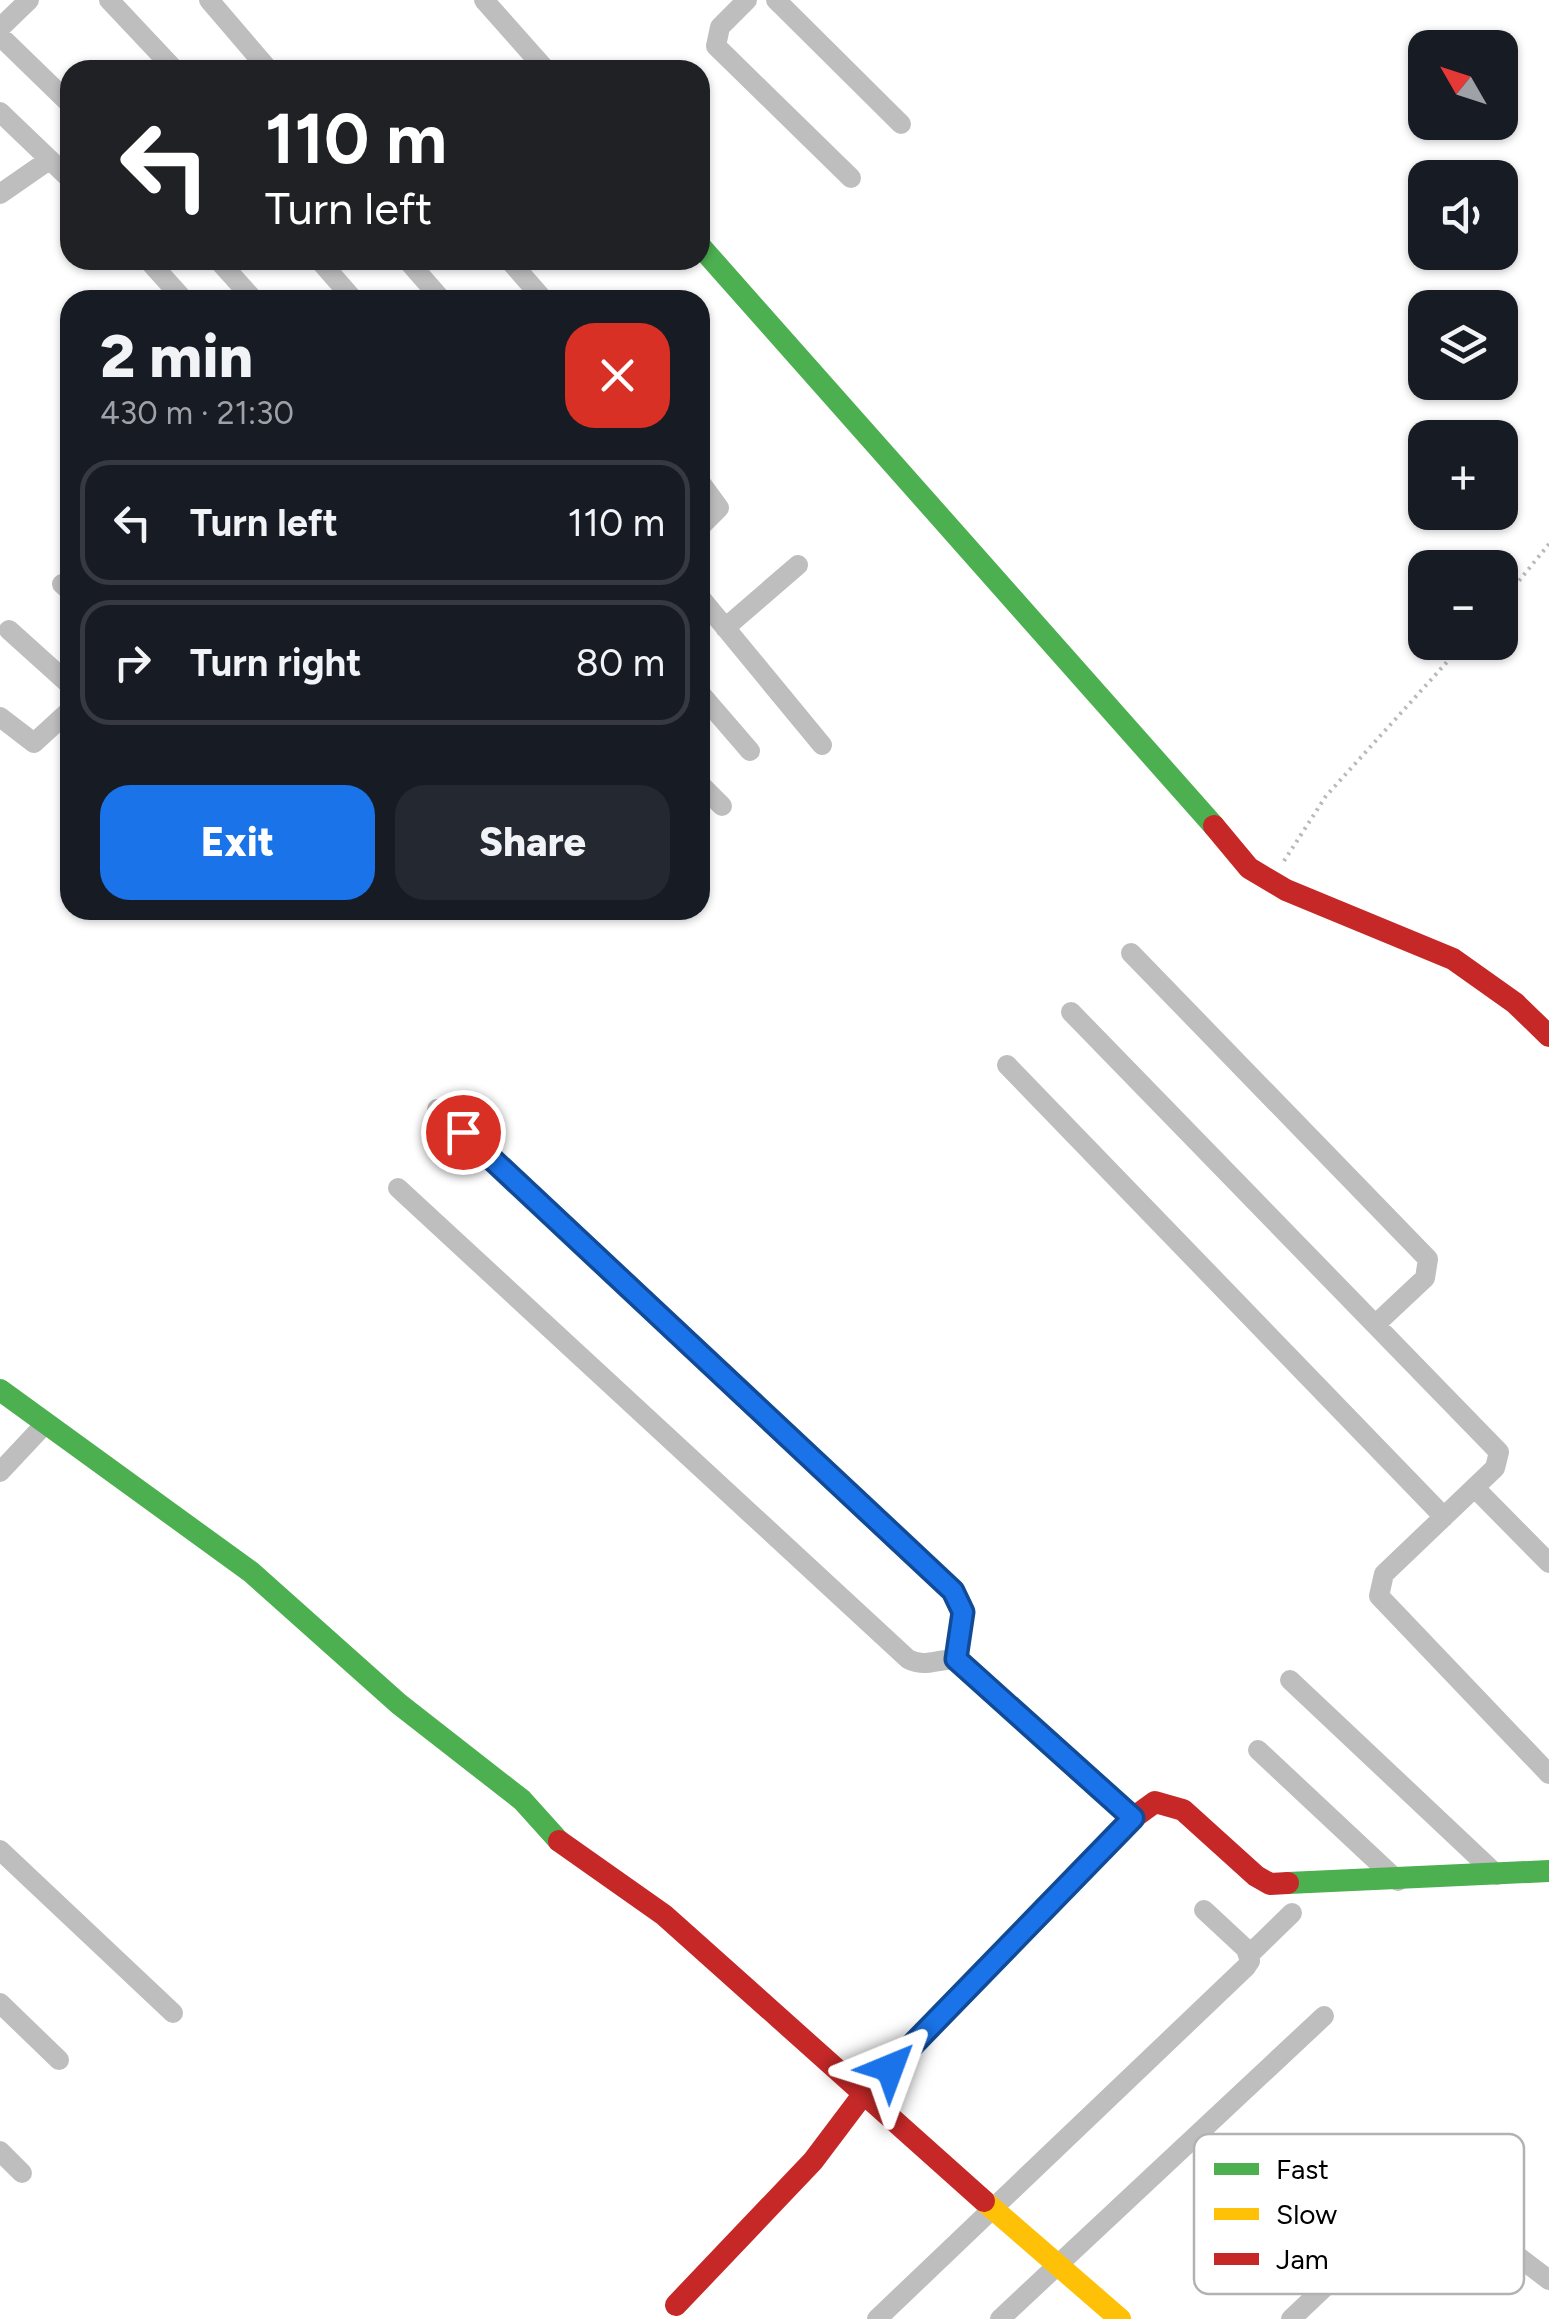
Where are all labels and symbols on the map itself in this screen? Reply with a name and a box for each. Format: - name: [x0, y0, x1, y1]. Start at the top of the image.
- north arrow: [1408, 30, 1518, 140]
- pin: [421, 1090, 506, 1175]
- position arrow: [838, 2016, 942, 2120]
- legend: [1194, 2134, 1524, 2294]
- text: Fast: [1276, 2152, 1329, 2186]
- text: Slow: [1276, 2197, 1337, 2231]
- text: Jam: [1276, 2242, 1329, 2276]

